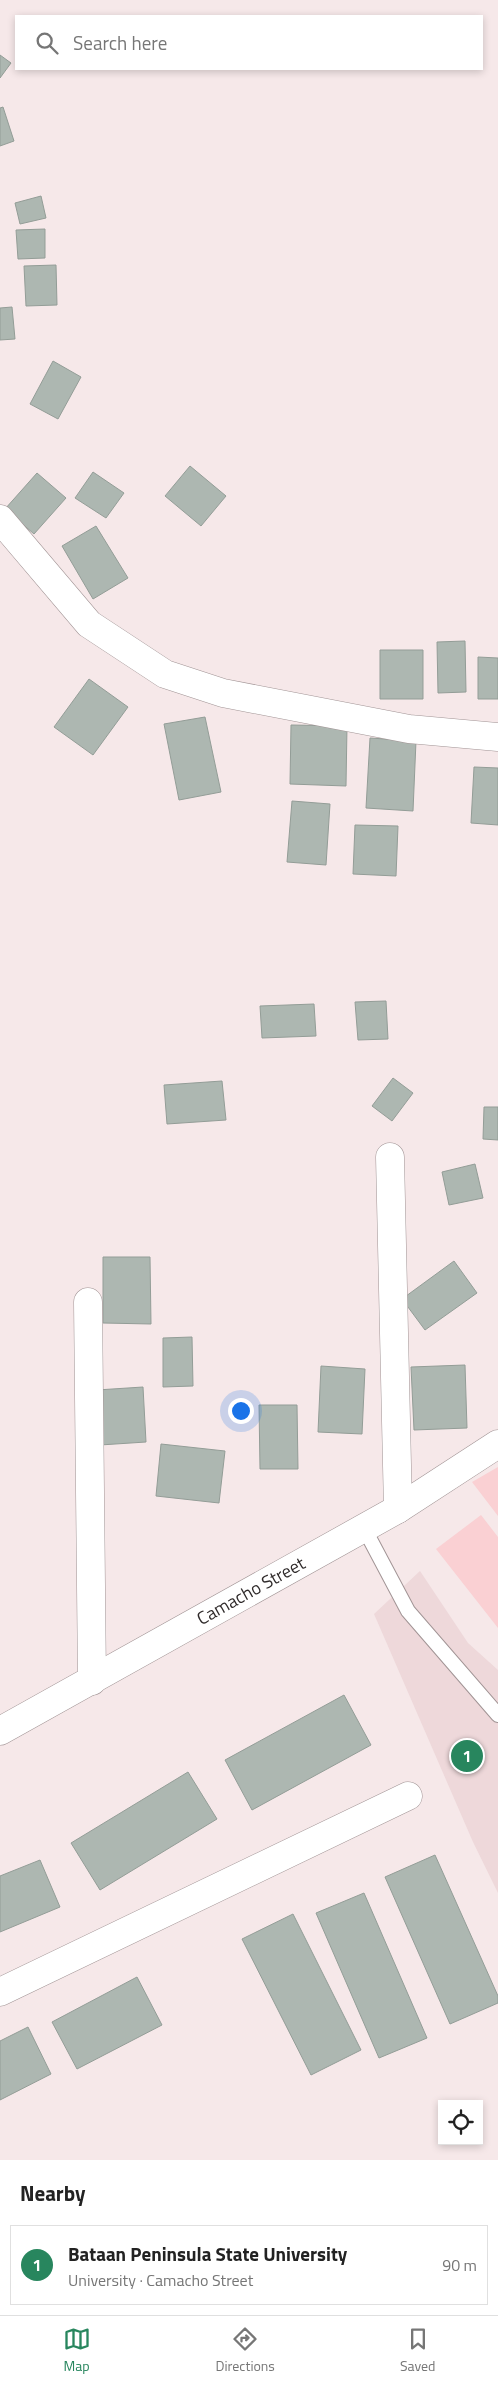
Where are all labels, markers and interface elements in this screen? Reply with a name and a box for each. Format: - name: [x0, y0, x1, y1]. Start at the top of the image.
- search box: [15, 15, 483, 70]
- text: Search here: [73, 28, 167, 57]
- icon: search: [33, 29, 61, 57]
- your location: [228, 1398, 254, 1424]
- street label: Camacho Street: [192, 1549, 310, 1632]
- pin: 1: [451, 1737, 483, 1775]
- map controls: [438, 2100, 483, 2145]
- button: locate: [438, 2100, 483, 2145]
- text: Nearby: [20, 2177, 85, 2209]
- text: Bataan Peninsula State University: [68, 2239, 347, 2268]
- text: 1: [33, 2253, 41, 2277]
- text: 90 m: [442, 2253, 477, 2277]
- text: University · Camacho Street: [68, 2268, 253, 2292]
- tab: Map: [63, 2325, 91, 2376]
- tab: Directions: [216, 2325, 275, 2376]
- tab: Saved: [400, 2325, 436, 2376]

